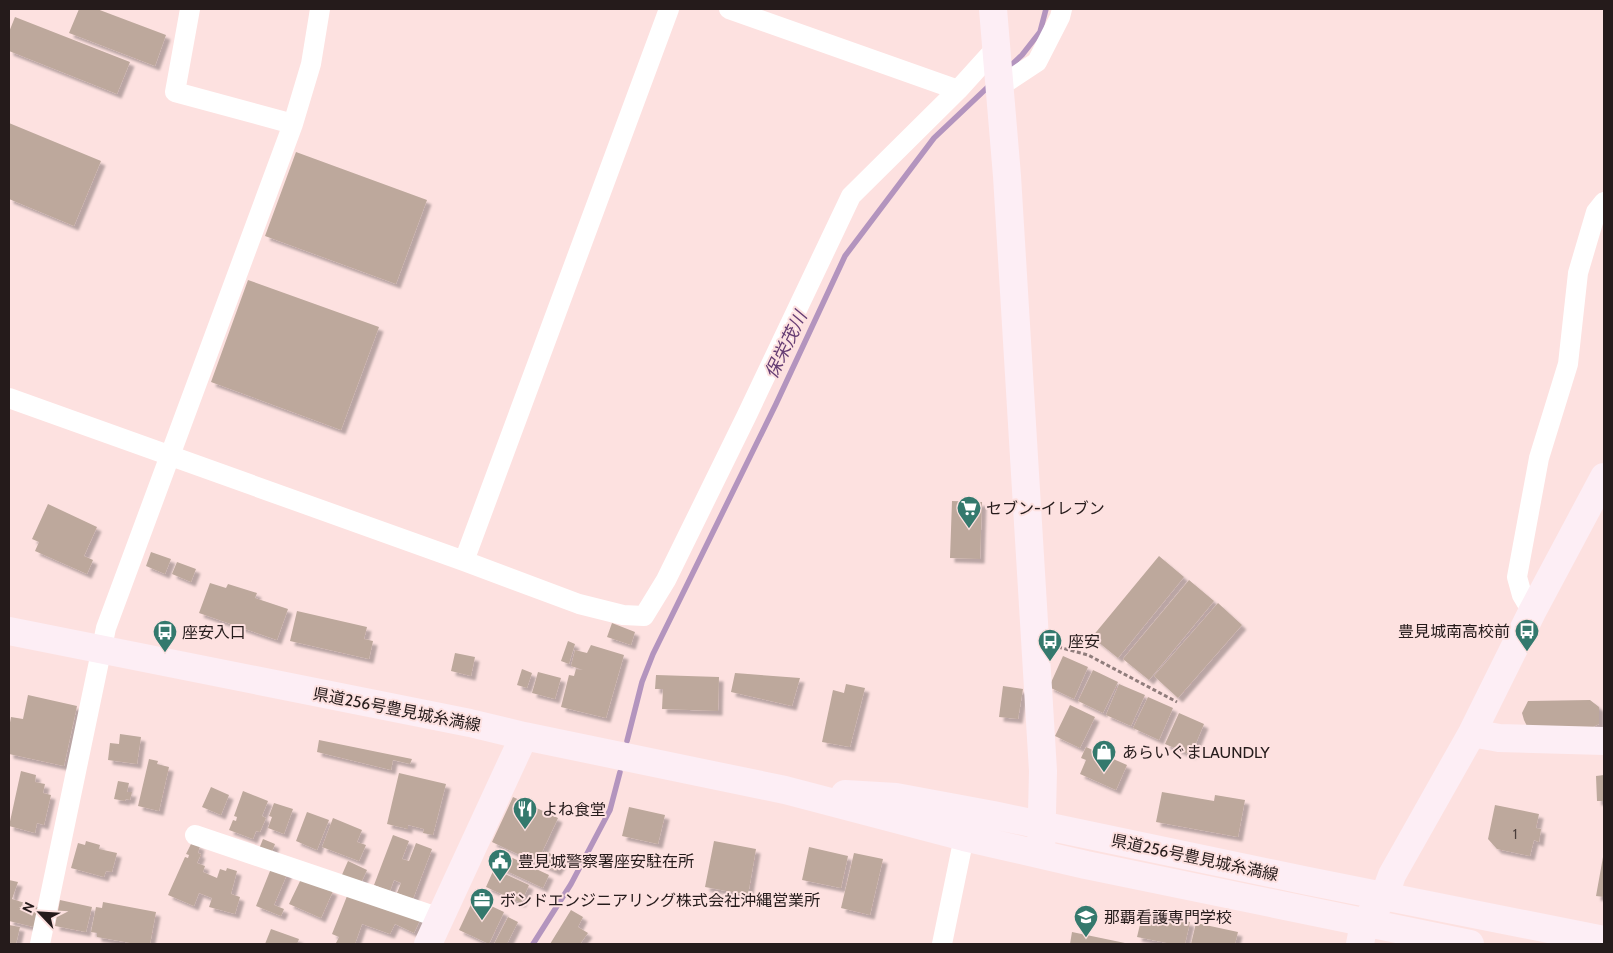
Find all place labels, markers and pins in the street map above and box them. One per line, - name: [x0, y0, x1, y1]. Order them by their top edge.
- supermarket icon: セブン-イレブン: [956, 495, 982, 529]
- place label: セブン-イレブン: [986, 499, 1105, 518]
- bus stop icon: 豊見城南高校前: [1514, 618, 1540, 652]
- bus stop icon: 座安入口: [152, 619, 178, 653]
- place label: 豊見城南高校前: [1398, 622, 1510, 641]
- place label: 座安入口: [182, 623, 246, 642]
- bus stop icon: 座安: [1037, 628, 1063, 662]
- place label: 座安: [1068, 632, 1100, 651]
- shop icon: あらいぐまLAUNDLY: [1091, 739, 1117, 773]
- place label: あらいぐまLAUNDLY: [1122, 743, 1271, 762]
- restaurant icon: よね食堂: [512, 796, 538, 830]
- place label: よね食堂: [542, 800, 606, 819]
- public building icon: 豊見城警察署座安駐在所: [487, 848, 513, 882]
- place label: 豊見城警察署座安駐在所: [518, 852, 694, 871]
- office icon: ボンドエンジニアリング株式会社沖縄営業所: [469, 887, 495, 921]
- place label: ボンドエンジニアリング株式会社沖縄営業所: [500, 891, 820, 910]
- school or university icon: 那覇看護専門学校: [1073, 904, 1099, 938]
- place label: 那覇看護専門学校: [1104, 908, 1232, 927]

